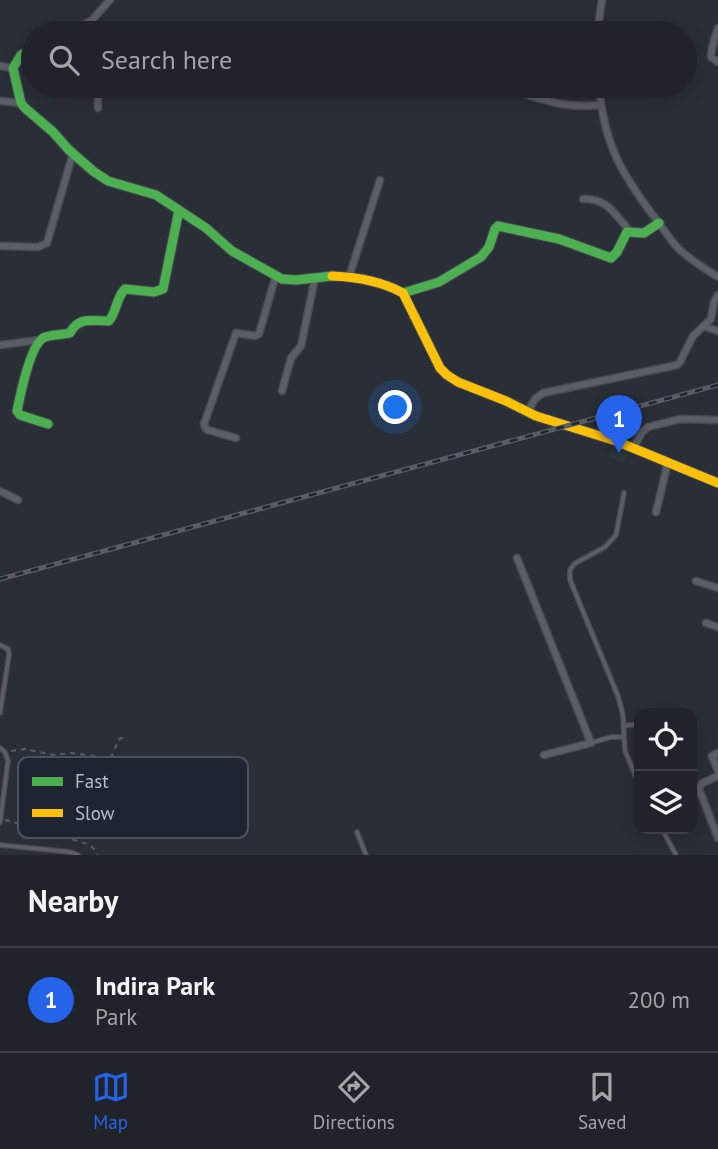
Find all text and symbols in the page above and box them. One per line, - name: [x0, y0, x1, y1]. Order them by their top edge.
- search box: [21, 21, 697, 98]
- icon: search: [45, 41, 83, 79]
- text: Search here: [101, 43, 232, 76]
- your location: [378, 390, 412, 424]
- pin: 1: [596, 395, 642, 453]
- map controls: [634, 708, 697, 834]
- button: locate: [634, 708, 697, 771]
- legend: [18, 757, 248, 838]
- text: Fast: [75, 769, 109, 793]
- button: layers: [634, 771, 697, 834]
- text: Slow: [75, 801, 115, 825]
- text: Nearby: [28, 881, 118, 920]
- text: Indira Park: [95, 969, 215, 1002]
- text: 1: [44, 985, 58, 1014]
- text: 200 m: [628, 985, 690, 1014]
- text: Park: [95, 1002, 137, 1031]
- tab: Map: [92, 1068, 130, 1134]
- tab: Directions: [313, 1068, 395, 1134]
- tab: Saved: [578, 1068, 626, 1134]

